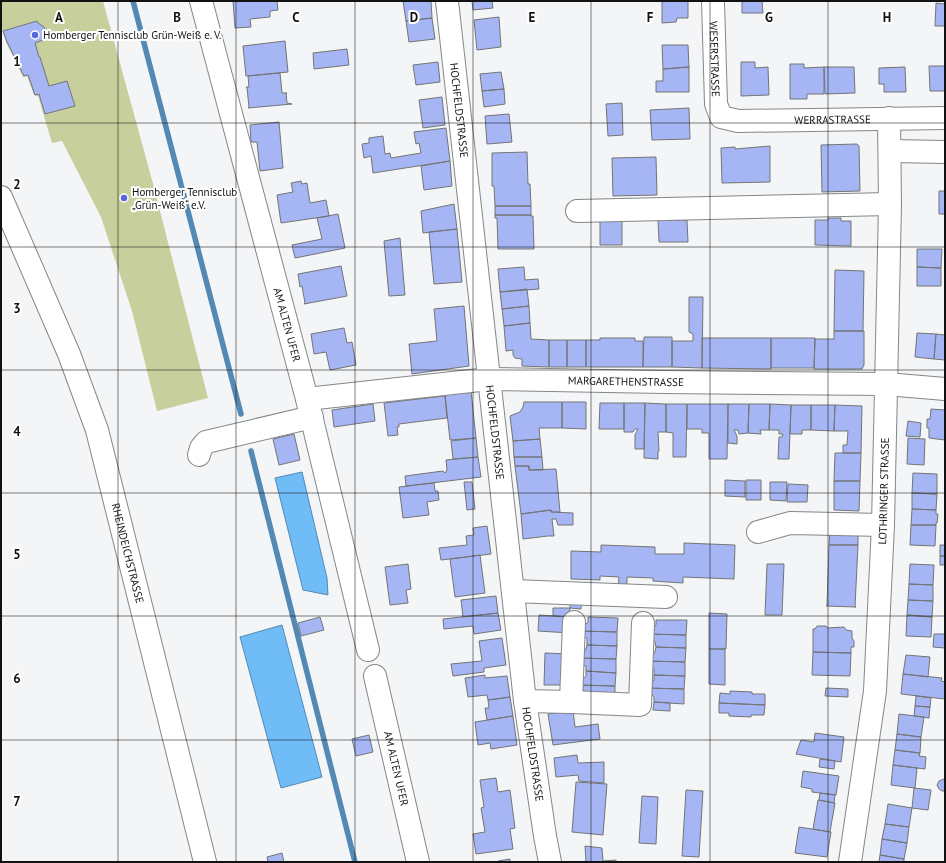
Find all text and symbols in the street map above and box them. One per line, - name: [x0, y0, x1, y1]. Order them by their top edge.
- text: A: [55, 9, 63, 26]
- text: B: [173, 9, 181, 26]
- text: C: [292, 9, 300, 26]
- text: D: [410, 9, 418, 26]
- text: E: [529, 9, 536, 26]
- text: F: [647, 9, 654, 26]
- text: G: [765, 9, 773, 26]
- text: H: [883, 9, 891, 26]
- street label: WESERSTRASSE: [707, 21, 723, 97]
- place label: Homberger Tennisclub Grün-Weiß e. V.: [43, 28, 221, 42]
- marker: Homberger Tennisclub Grün-Weiß e. V.: [30, 30, 40, 40]
- text: 1: [13, 53, 21, 70]
- street label: HOCHFELDSTRASSE: [447, 62, 471, 159]
- street label: WERRASTRASSE: [794, 112, 871, 127]
- text: 2: [13, 176, 21, 193]
- place label: Homberger Tennisclub „Grün-Weiß“ e.V.: [132, 185, 237, 212]
- marker: Homberger Tennisclub „Grün-Weiß“ e.V.: [119, 193, 129, 203]
- street label: AM ALTEN UFER: [271, 286, 304, 364]
- text: 3: [13, 300, 21, 317]
- street label: MARGARETHENSTRASSE: [568, 373, 684, 389]
- street label: HOCHFELDSTRASSE: [483, 384, 507, 481]
- text: 4: [13, 423, 21, 440]
- street label: LOTHRINGER STRASSE: [875, 437, 892, 545]
- street label: RHEINDEICHSTRASSE: [109, 502, 147, 605]
- text: 5: [13, 546, 21, 563]
- text: 6: [13, 670, 21, 687]
- street label: HOCHFELDSTRASSE: [519, 706, 547, 802]
- street label: AM ALTEN UFER: [381, 730, 412, 808]
- text: 7: [13, 793, 21, 810]

